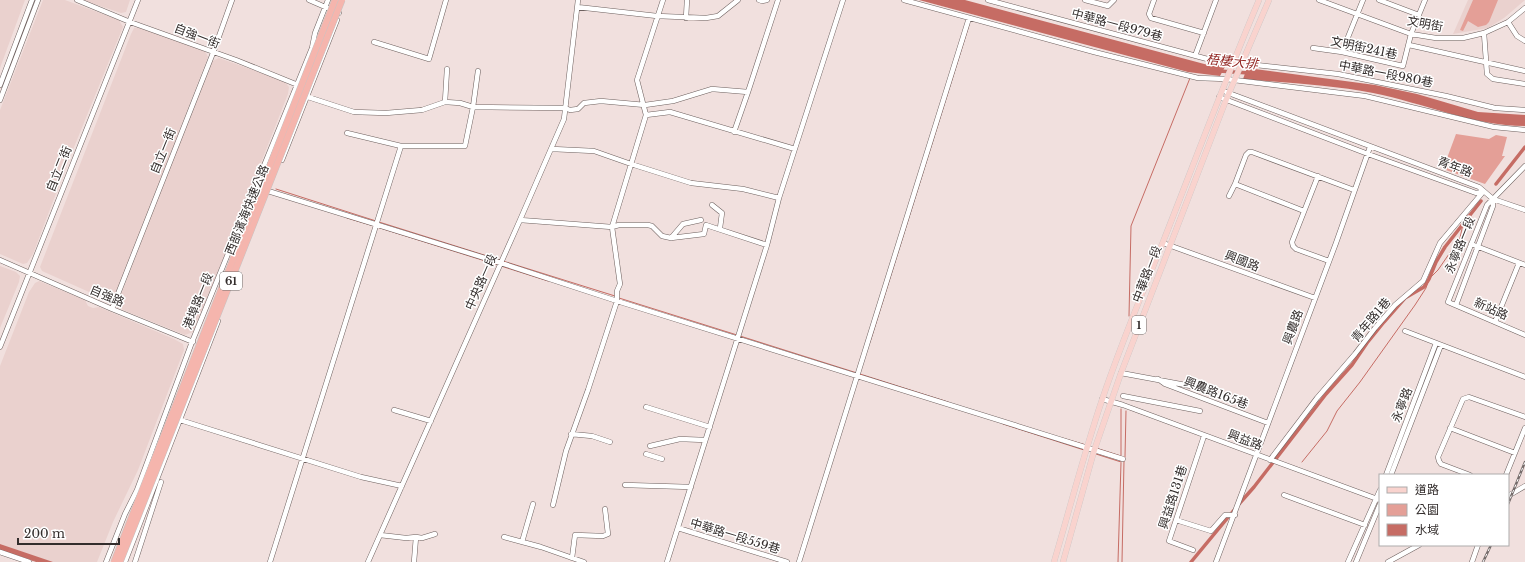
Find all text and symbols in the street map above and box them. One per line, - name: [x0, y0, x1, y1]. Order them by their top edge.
- street label: 中華路一段979巷: [1070, 5, 1164, 44]
- street label: 文明街: [1406, 13, 1444, 34]
- street label: 自強一街: [172, 20, 222, 51]
- street label: 文明街241巷: [1329, 33, 1399, 62]
- water label: 梧棲大排: [1205, 50, 1261, 73]
- street label: 中華路一段980巷: [1338, 57, 1434, 90]
- street label: 自立一街: [147, 126, 178, 176]
- street label: 自立二街: [43, 144, 74, 194]
- street label: 青年路: [1436, 153, 1475, 180]
- street label: 西部濱海快速公路: [222, 162, 271, 257]
- street label: 永寧路一段: [1441, 214, 1478, 275]
- street label: 中華路一段: [1129, 243, 1164, 305]
- street label: 興國路: [1223, 247, 1262, 274]
- street label: 中央路一段: [461, 251, 500, 312]
- street label: 港埠路一段: [179, 270, 216, 331]
- road number: 61: [220, 272, 242, 290]
- street label: 自強路: [88, 282, 127, 309]
- street label: 青年路1巷: [1348, 294, 1394, 345]
- street label: 新站路: [1472, 294, 1511, 323]
- street label: 興農路: [1279, 307, 1306, 346]
- road number: 1: [1132, 316, 1146, 334]
- street label: 興農路165巷: [1182, 373, 1251, 412]
- street label: 永寧路: [1388, 385, 1415, 424]
- street label: 興益路: [1226, 426, 1265, 453]
- street label: 興益路131巷: [1155, 463, 1190, 531]
- legend: [1379, 474, 1509, 546]
- text: 道路: [1415, 482, 1439, 497]
- text: 公園: [1415, 502, 1439, 517]
- street label: 中華路一段559巷: [688, 515, 782, 556]
- scale bar: [18, 520, 119, 546]
- text: 水域: [1415, 522, 1439, 537]
- text: 200 m: [24, 526, 65, 541]

